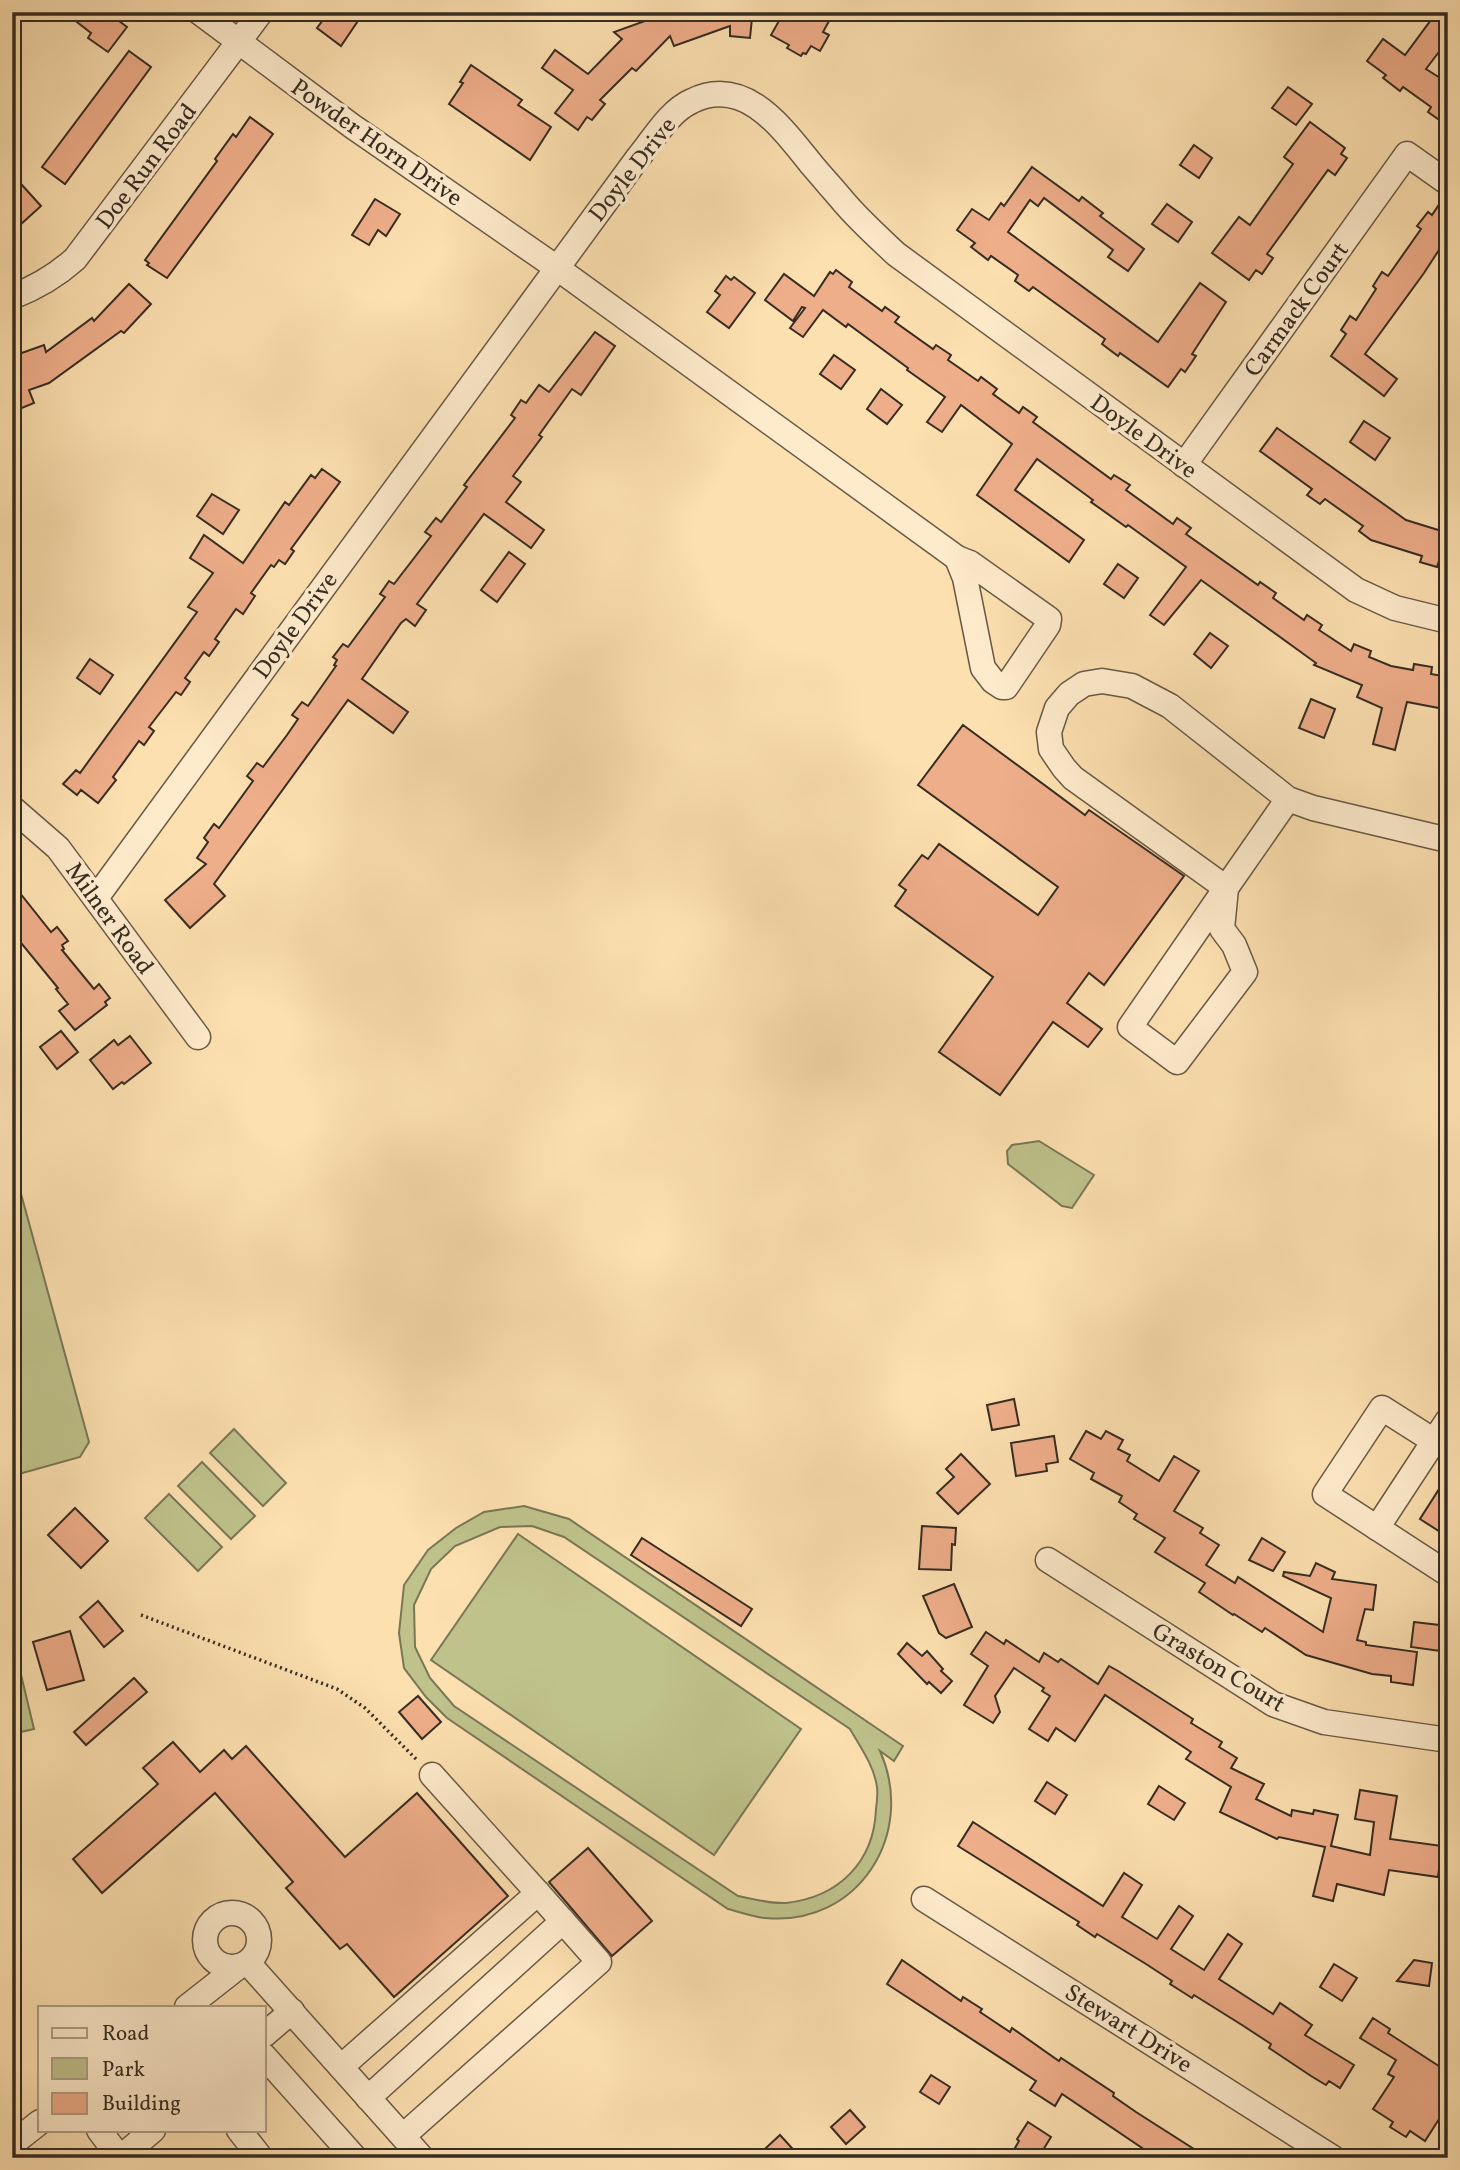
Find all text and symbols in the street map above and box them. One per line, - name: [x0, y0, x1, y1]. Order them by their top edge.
- street label: Powder Horn Drive: [283, 72, 469, 216]
- street label: Doe Run Road: [89, 97, 206, 237]
- street label: Doyle Drive: [582, 111, 685, 230]
- street label: Carmack Court: [1237, 236, 1358, 385]
- street label: Doyle Drive: [1082, 387, 1203, 488]
- street label: Doyle Drive: [246, 566, 347, 687]
- street label: Milner Road: [56, 856, 161, 982]
- street label: Graston Court: [1145, 1615, 1291, 1722]
- street label: Stewart Drive: [1057, 1977, 1198, 2083]
- legend: [38, 2006, 266, 2132]
- text: Road: [102, 2020, 149, 2049]
- text: Park: [102, 2056, 145, 2085]
- text: Building: [102, 2090, 181, 2119]

